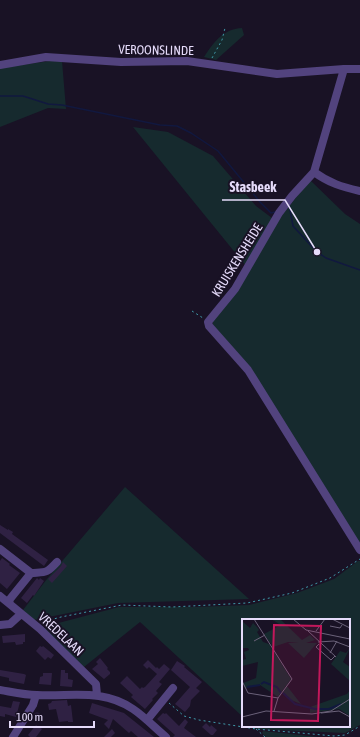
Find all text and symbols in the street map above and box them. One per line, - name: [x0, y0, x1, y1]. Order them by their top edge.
- street label: VEROONSLINDE: [118, 42, 194, 58]
- callout: Stasbeek: [222, 174, 285, 200]
- text: Stasbeek: [230, 179, 277, 195]
- street label: KRUISKENSHEIDE: [208, 220, 266, 299]
- street label: VREDELAAN: [35, 609, 87, 659]
- inset map: [242, 619, 350, 727]
- scale bar: [10, 703, 94, 729]
- text: 100 m: [16, 710, 43, 724]

